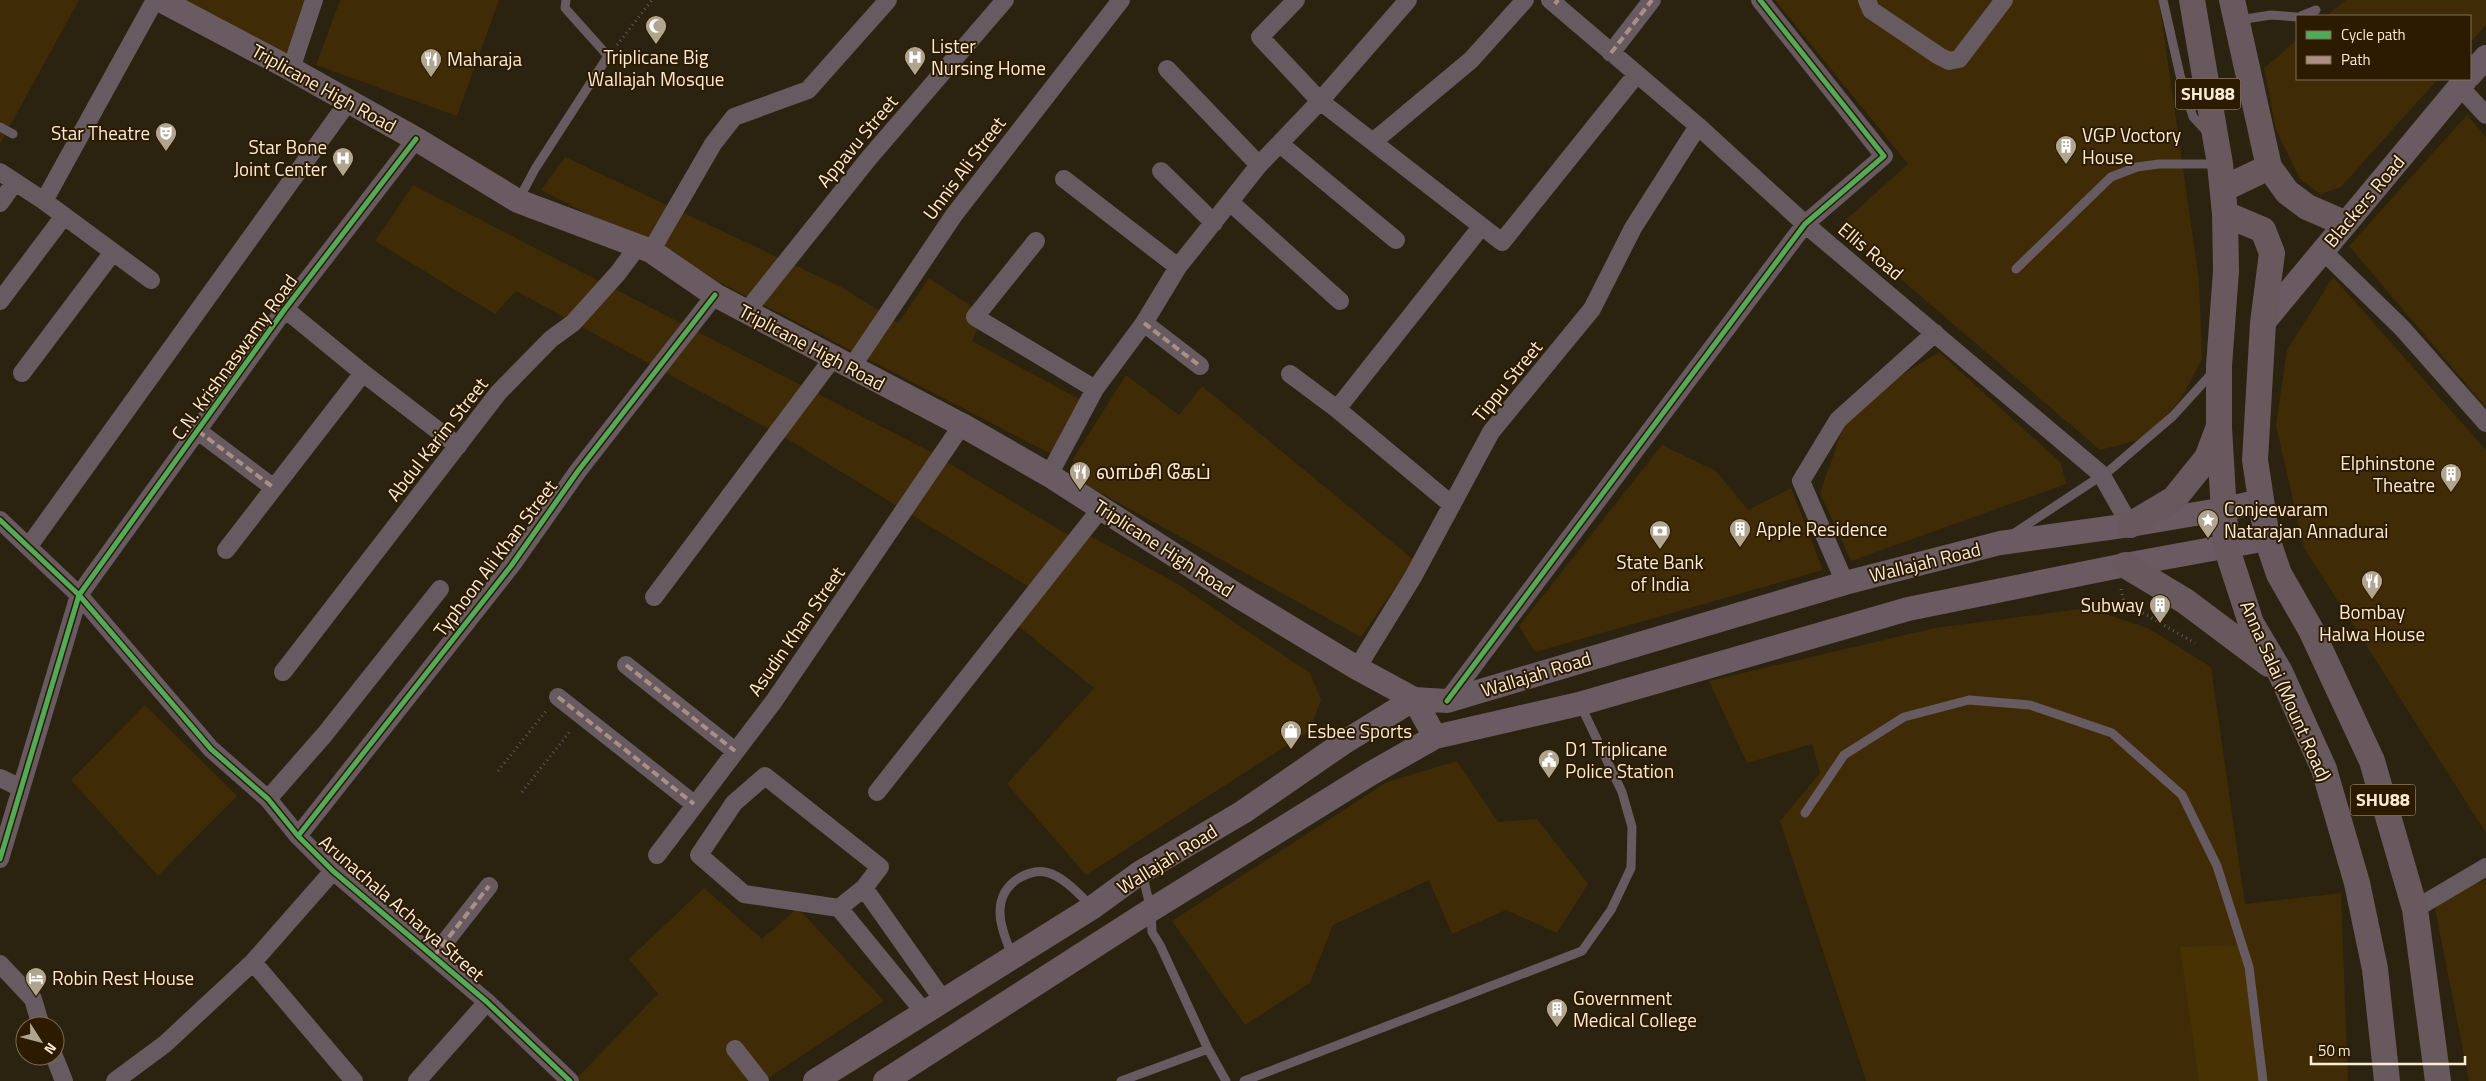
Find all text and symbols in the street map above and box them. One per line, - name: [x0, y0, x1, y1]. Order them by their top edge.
- mosque icon: Triplicane Big Wallajah Mosque: [644, 14, 668, 45]
- legend: [2296, 15, 2471, 80]
- text: Cycle path: [2341, 23, 2406, 46]
- place label: Lister Nursing Home: [931, 31, 1046, 82]
- street label: Triplicane High Road: [246, 36, 402, 139]
- place label: Triplicane Big Wallajah Mosque: [588, 42, 724, 93]
- place label: Maharaja: [447, 44, 522, 73]
- hospital icon: Lister Nursing Home: [903, 45, 927, 76]
- restaurant icon: Maharaja: [419, 47, 443, 78]
- text: Path: [2341, 48, 2371, 71]
- road number: SHU88: [2176, 78, 2240, 110]
- street label: Appavu Street: [809, 88, 904, 193]
- street label: Unnis Ali Street: [915, 110, 1012, 225]
- place label: Star Theatre: [51, 118, 150, 147]
- place label: VGP Voctory House: [2082, 120, 2181, 171]
- theatre icon: Star Theatre: [154, 121, 178, 152]
- place label: Star Bone Joint Center: [234, 132, 327, 183]
- building icon: VGP Voctory House: [2054, 134, 2078, 165]
- hospital icon: Star Bone Joint Center: [331, 146, 355, 177]
- street label: Blackers Road: [2316, 148, 2411, 253]
- street label: Ellis Road: [1832, 215, 1910, 287]
- street label: C.N. Krishnaswamy Road: [163, 268, 304, 446]
- street label: Triplicane High Road: [734, 296, 890, 397]
- street label: Tippu Street: [1465, 333, 1549, 428]
- street label: Abdul Karim Street: [379, 370, 494, 507]
- place label: Elphinstone Theatre: [2340, 448, 2435, 499]
- place label: லாம்சி கேப்: [1096, 457, 1211, 486]
- restaurant icon: லாம்சி கேப்: [1068, 460, 1092, 491]
- building icon: Elphinstone Theatre: [2439, 462, 2463, 493]
- street label: Typhoon Ali Khan Street: [426, 473, 564, 642]
- street label: Triplicane High Road: [1089, 491, 1240, 604]
- place label: Conjeevaram Natarajan Annadurai: [2224, 494, 2388, 545]
- place icon: Conjeevaram Natarajan Annadurai: [2196, 508, 2220, 539]
- place label: Apple Residence: [1756, 514, 1887, 543]
- building icon: Apple Residence: [1728, 517, 1752, 548]
- bank icon: State Bank of India: [1648, 519, 1672, 550]
- street label: Wallajah Road: [1866, 534, 1983, 589]
- place label: State Bank of India: [1616, 547, 1704, 598]
- street label: Asudin Khan Street: [740, 560, 851, 702]
- restaurant icon: Bombay Halwa House: [2360, 569, 2384, 600]
- place label: Subway: [2081, 590, 2144, 619]
- building icon: Subway: [2148, 593, 2172, 624]
- street label: Anna Salai (Mount Road): [2233, 596, 2339, 786]
- place label: Bombay Halwa House: [2319, 597, 2425, 648]
- street label: Wallajah Road: [1477, 643, 1594, 704]
- place label: Esbee Sports: [1307, 716, 1412, 745]
- shop icon: Esbee Sports: [1279, 719, 1303, 750]
- place label: D1 Triplicane Police Station: [1565, 734, 1674, 785]
- public building icon: D1 Triplicane Police Station: [1537, 748, 1561, 779]
- road number: SHU88: [2350, 784, 2416, 816]
- street label: Wallajah Road: [1111, 816, 1223, 901]
- street label: Arunachala Acharya Street: [313, 827, 492, 988]
- place label: Robin Rest House: [52, 963, 194, 992]
- hotel icon: Robin Rest House: [24, 966, 48, 997]
- place label: Government Medical College: [1573, 983, 1697, 1034]
- building icon: Government Medical College: [1545, 997, 1569, 1028]
- north arrow: [15, 1016, 65, 1066]
- scale bar: [2311, 1034, 2465, 1066]
- text: N: [40, 1039, 62, 1059]
- text: 50 m: [2318, 1039, 2351, 1062]

